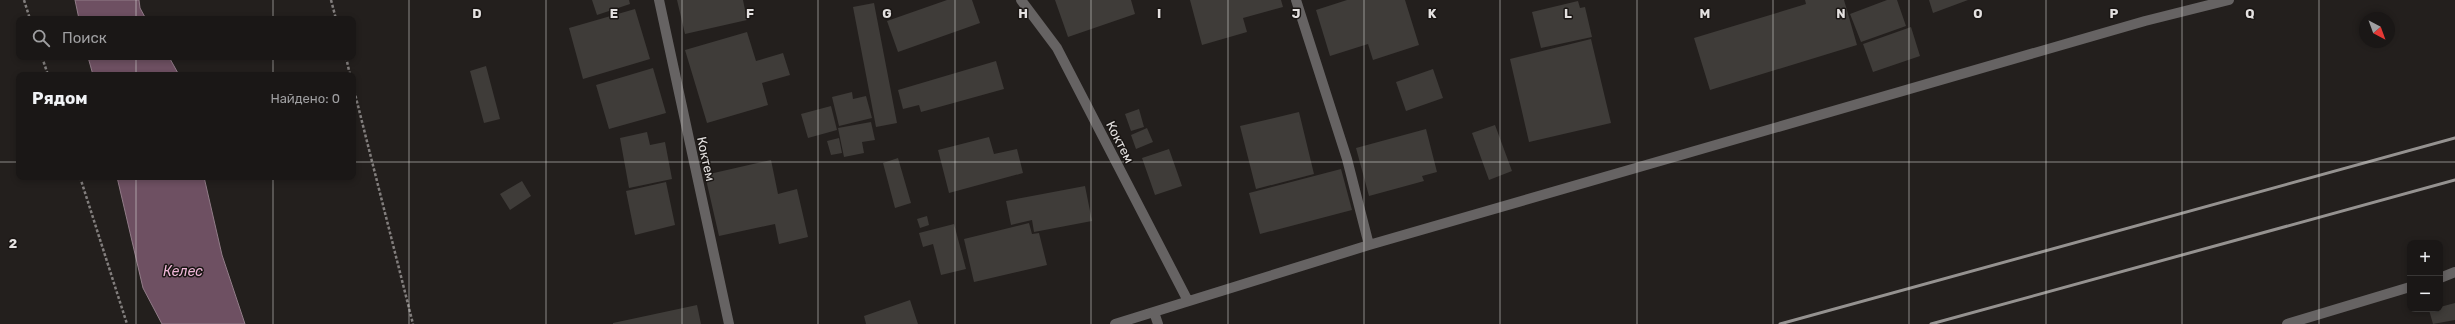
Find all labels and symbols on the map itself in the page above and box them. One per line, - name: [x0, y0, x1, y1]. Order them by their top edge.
- text: D: [472, 6, 482, 21]
- text: E: [610, 6, 618, 21]
- text: F: [746, 6, 754, 21]
- text: G: [882, 6, 892, 21]
- text: H: [1018, 6, 1028, 21]
- text: I: [1157, 6, 1161, 21]
- text: J: [1292, 6, 1300, 21]
- text: K: [1428, 6, 1437, 21]
- text: L: [1564, 6, 1572, 21]
- text: M: [1700, 6, 1710, 21]
- text: N: [1836, 6, 1846, 21]
- text: O: [1973, 6, 1983, 21]
- text: P: [2110, 6, 2119, 21]
- text: Q: [2245, 6, 2255, 21]
- north arrow: [2359, 12, 2395, 48]
- street label: Коктем: [1103, 118, 1137, 166]
- street label: Коктем: [694, 135, 718, 183]
- text: 2: [9, 236, 17, 251]
- water label: Келес: [163, 263, 203, 280]

